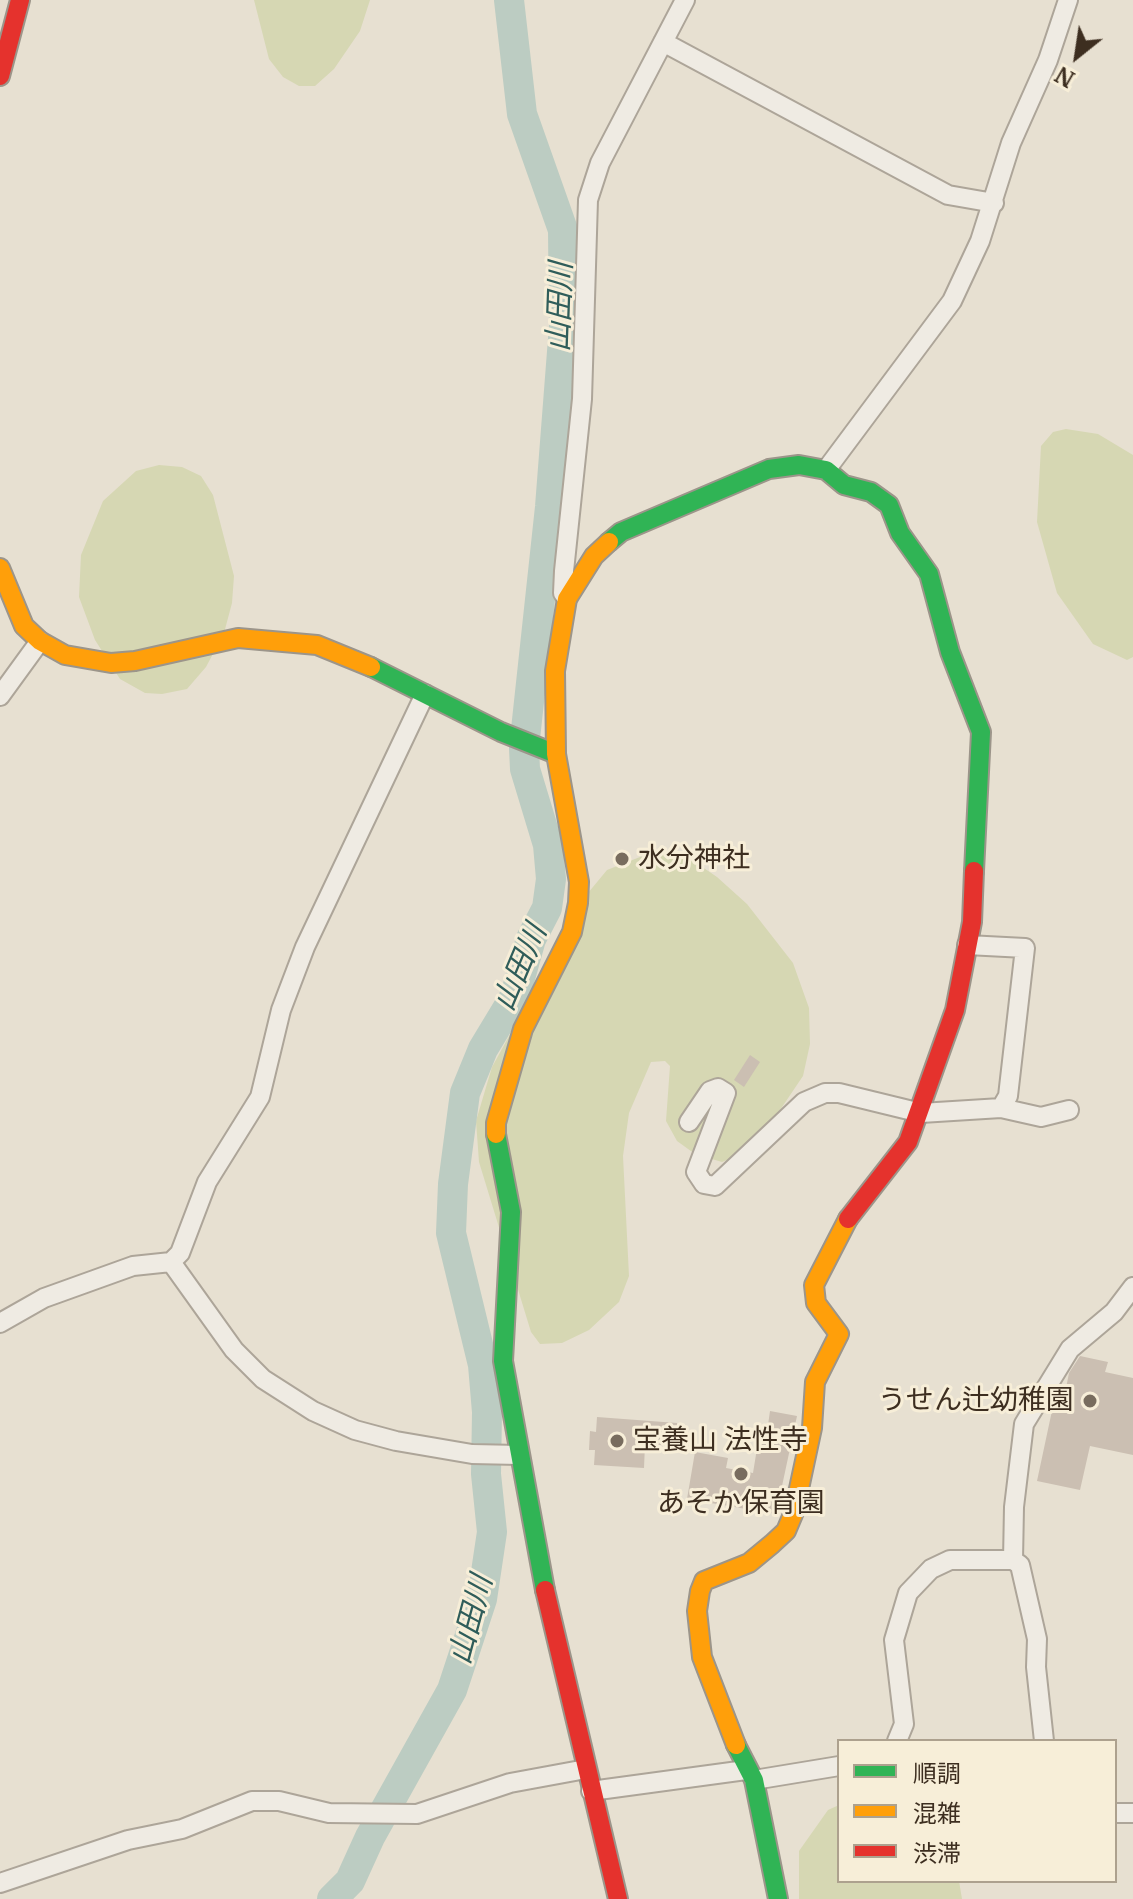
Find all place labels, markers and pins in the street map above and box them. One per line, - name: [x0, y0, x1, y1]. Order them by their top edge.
- place label: 水分神社: [638, 842, 750, 876]
- marker: 水分神社: [613, 850, 631, 868]
- place label: うせん辻幼稚園: [878, 1384, 1074, 1418]
- marker: うせん辻幼稚園: [1081, 1392, 1099, 1410]
- place label: 宝養山 法性寺: [633, 1424, 808, 1458]
- marker: 宝養山 法性寺: [608, 1432, 626, 1450]
- marker: あそか保育園: [732, 1465, 750, 1483]
- place label: あそか保育園: [657, 1487, 825, 1521]

